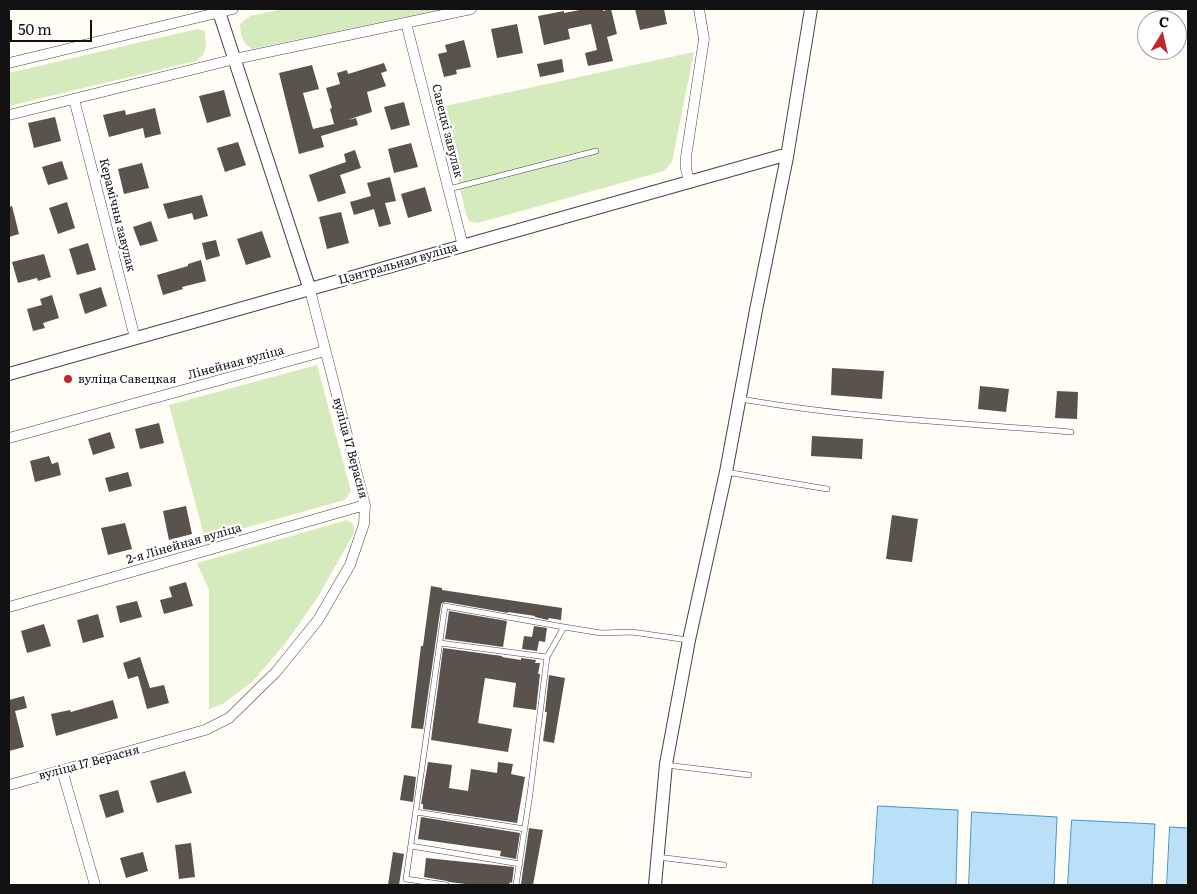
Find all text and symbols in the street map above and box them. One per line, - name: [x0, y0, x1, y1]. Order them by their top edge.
- scale bar: [12, 10, 95, 42]
- north arrow: [1137, 10, 1187, 60]
- text: С: [1158, 11, 1171, 32]
- text: 50 m: [18, 17, 52, 40]
- street label: Савецкі завулак: [428, 83, 466, 179]
- street label: Керамічны завулак: [96, 157, 138, 273]
- street label: Цэнтральная вуліца: [337, 240, 459, 288]
- street label: Лінейная вуліца: [186, 343, 286, 383]
- place label: вуліца Савецкая: [78, 372, 176, 386]
- marker: вуліца Савецкая: [62, 373, 74, 385]
- street label: вуліца 17 Верасня: [330, 396, 370, 500]
- street label: 2-я Лінейная вуліца: [125, 521, 243, 567]
- street label: вуліца 17 Верасня: [37, 743, 141, 783]

